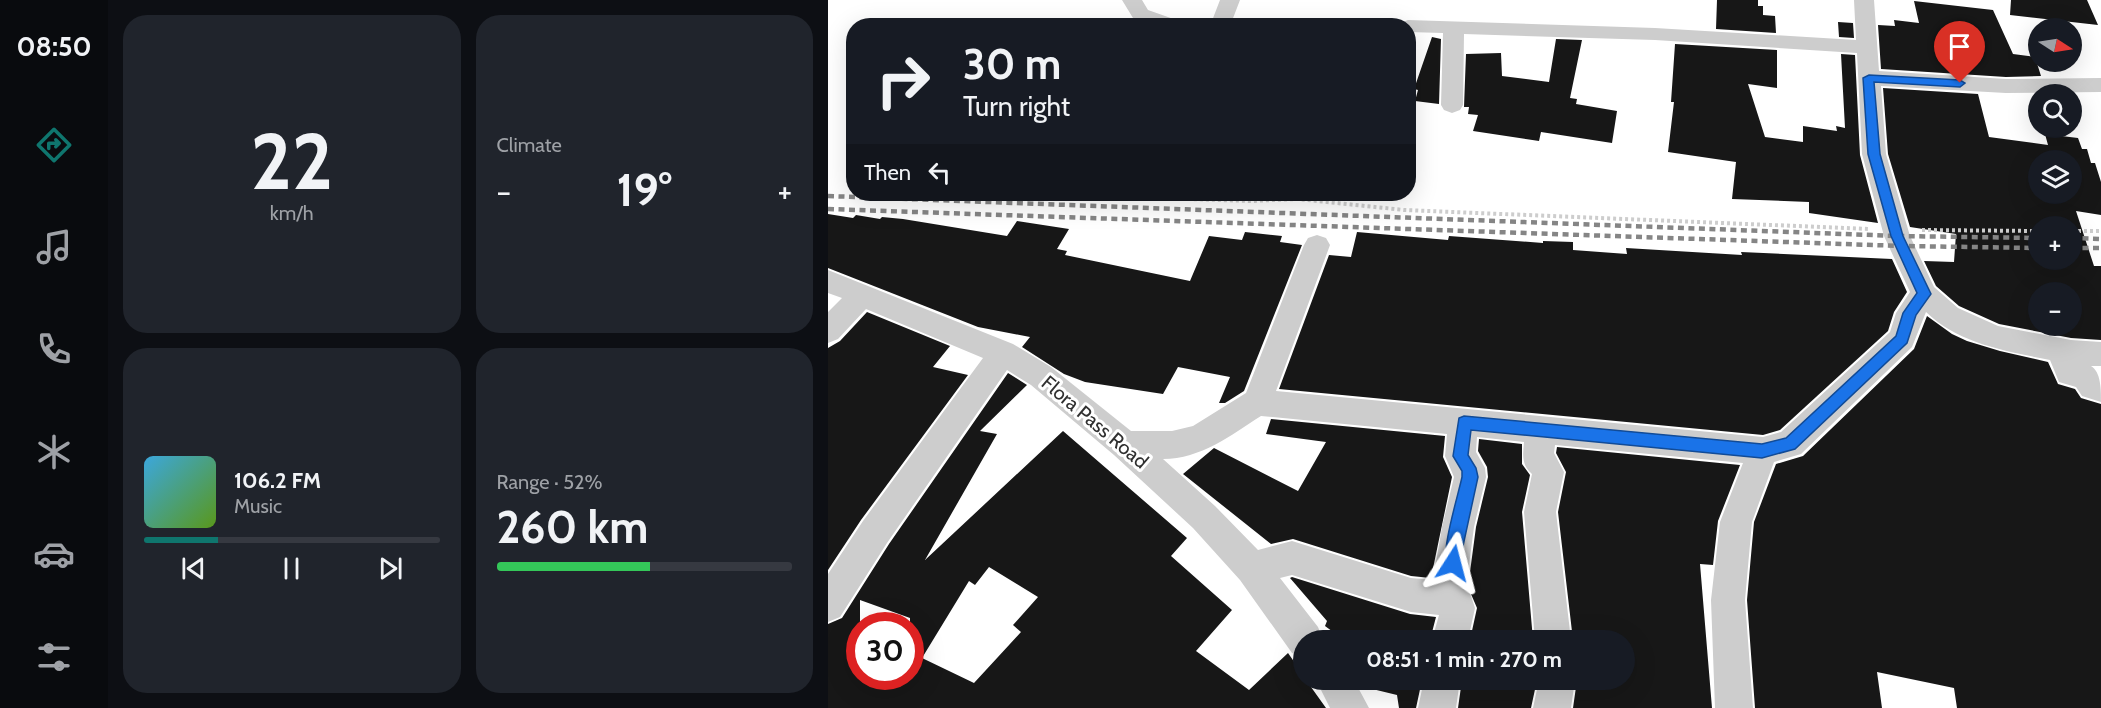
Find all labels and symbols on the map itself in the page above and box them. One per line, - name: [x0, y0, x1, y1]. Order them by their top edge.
- north arrow: [2028, 18, 2082, 72]
- pin: [1934, 21, 1985, 83]
- street label: Flora Pass Road: [1037, 371, 1153, 473]
- position arrow: [1421, 531, 1485, 595]
- speed limit sign: 30: [846, 612, 924, 690]

